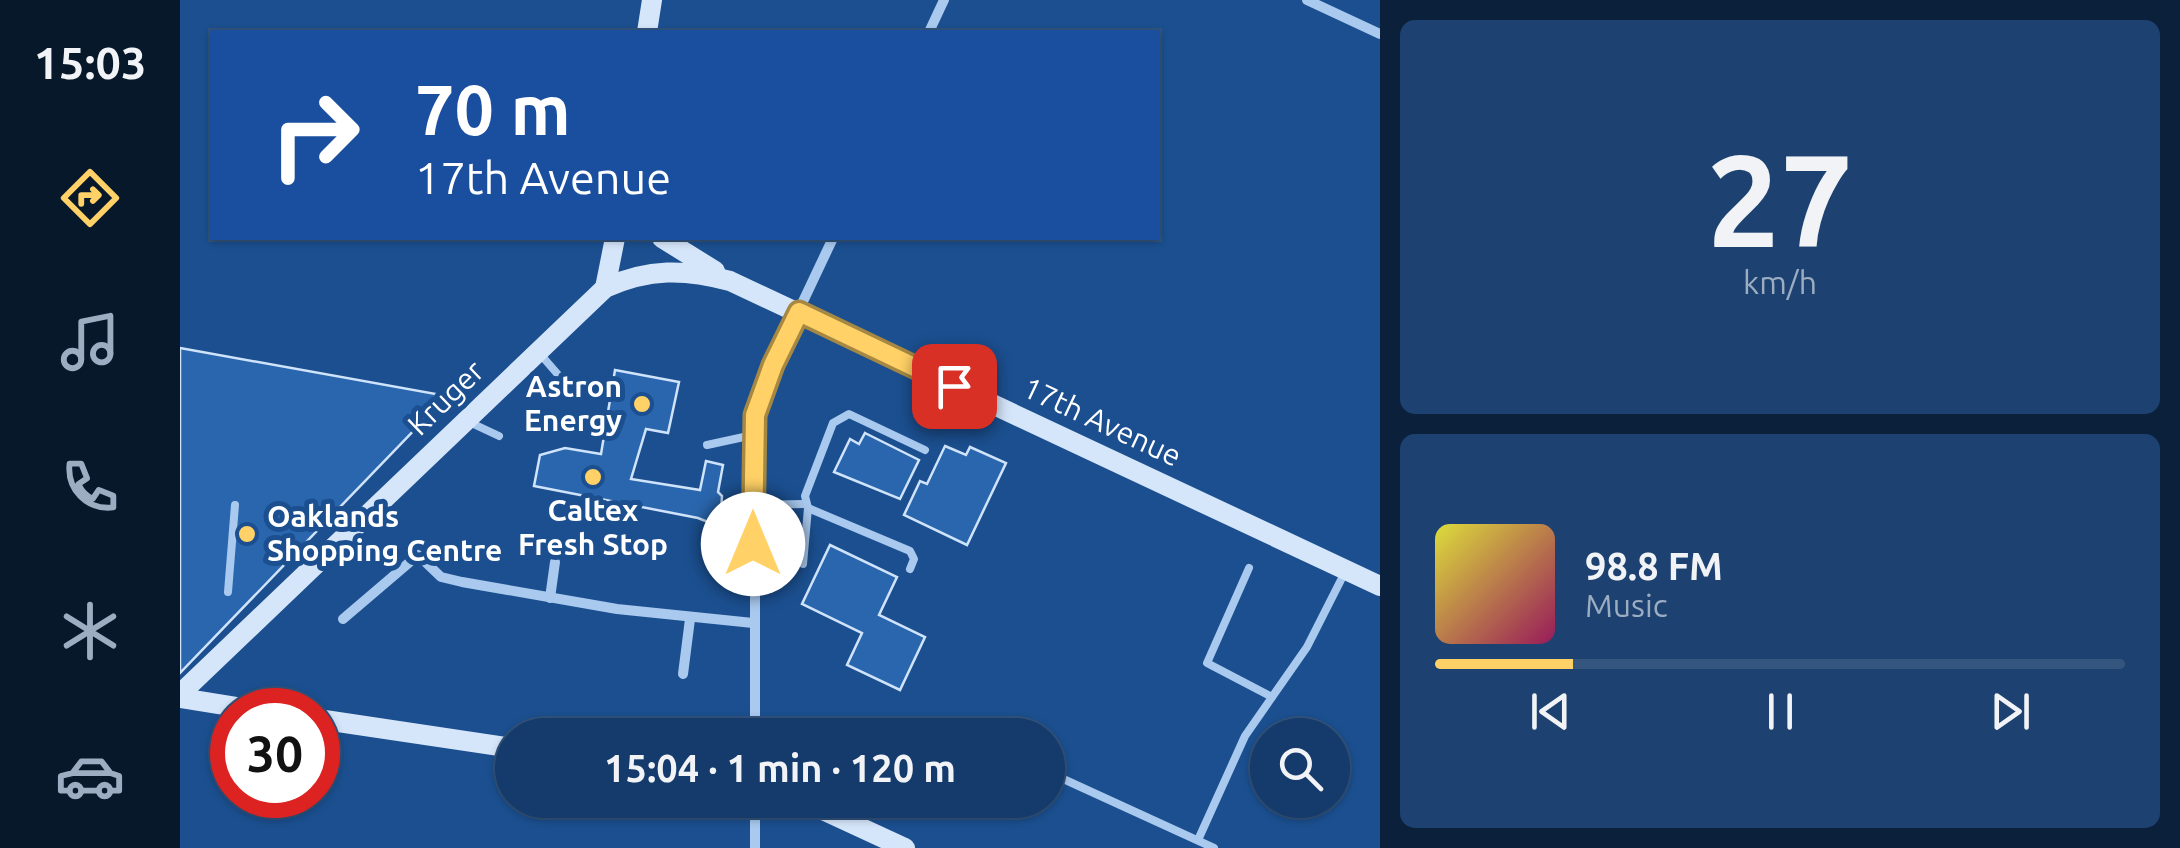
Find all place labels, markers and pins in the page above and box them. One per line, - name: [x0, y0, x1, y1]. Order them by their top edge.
- pin: [912, 344, 997, 429]
- place label: Astron Energy: [524, 369, 622, 437]
- marker: Astron Energy: [631, 393, 653, 415]
- marker: Caltex Fresh Stop: [582, 466, 604, 488]
- place label: Caltex Fresh Stop: [518, 493, 668, 561]
- place label: Oaklands Shopping Centre: [267, 499, 502, 567]
- marker: Oaklands Shopping Centre: [236, 523, 258, 545]

